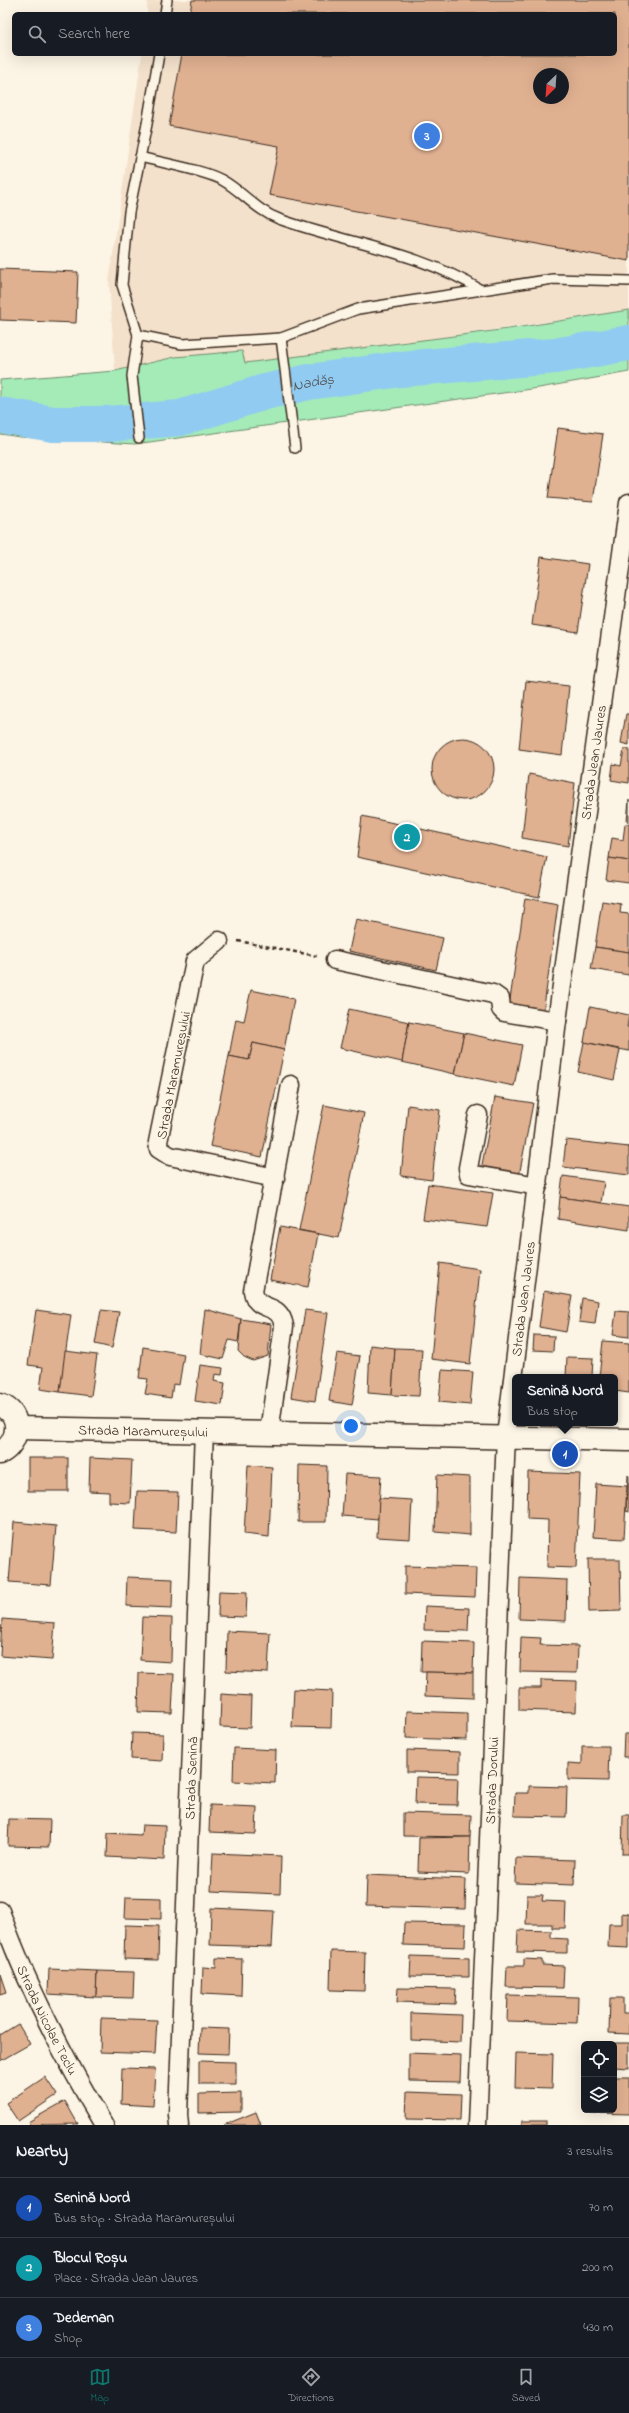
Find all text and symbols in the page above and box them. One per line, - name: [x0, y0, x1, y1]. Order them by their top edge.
- search box: [12, 12, 617, 56]
- icon: search: [26, 23, 48, 45]
- text: Search here: [58, 23, 130, 45]
- north arrow: [533, 68, 569, 104]
- pin: 3: [414, 121, 440, 151]
- water label: Nadăș: [290, 369, 336, 397]
- street label: Strada Jean Jaures: [576, 704, 613, 821]
- pin: 2: [394, 822, 420, 852]
- street label: Strada Maramureșului: [152, 1010, 197, 1141]
- street label: Strada Jean Jaures: [507, 1240, 542, 1358]
- popup: [512, 1374, 618, 1426]
- text: Senină Nord: [527, 1380, 603, 1402]
- text: Bus stop: [527, 1402, 578, 1421]
- your location: [341, 1416, 361, 1436]
- street label: Strada Maramureșului: [78, 1420, 208, 1444]
- pin: 1: [552, 1439, 578, 1469]
- street label: Strada Senină: [180, 1736, 204, 1820]
- street label: Strada Dorului: [481, 1736, 505, 1824]
- street label: Strada Nicolae Teclu: [10, 1962, 82, 2079]
- map controls: [581, 2041, 617, 2113]
- button: locate: [581, 2041, 617, 2077]
- button: layers: [581, 2077, 617, 2113]
- text: Nearby: [16, 2139, 68, 2164]
- text: 3 results: [567, 2142, 613, 2161]
- text: Senină Nord: [54, 2187, 130, 2209]
- text: 1: [27, 2198, 31, 2217]
- text: 70 m: [589, 2198, 613, 2217]
- text: Bus stop · Strada Maramureșului: [54, 2209, 235, 2228]
- text: Blocul Roșu: [54, 2247, 127, 2269]
- text: 2: [26, 2258, 32, 2277]
- text: 200 m: [582, 2258, 613, 2277]
- text: Place · Strada Jean Jaures: [54, 2269, 198, 2288]
- text: Dedeman: [54, 2307, 114, 2329]
- text: 3: [26, 2318, 32, 2337]
- text: 430 m: [583, 2318, 613, 2337]
- text: Shop: [54, 2329, 82, 2348]
- tab: Map: [89, 2366, 111, 2406]
- tab: Directions: [288, 2366, 334, 2406]
- tab: Saved: [512, 2366, 540, 2406]

